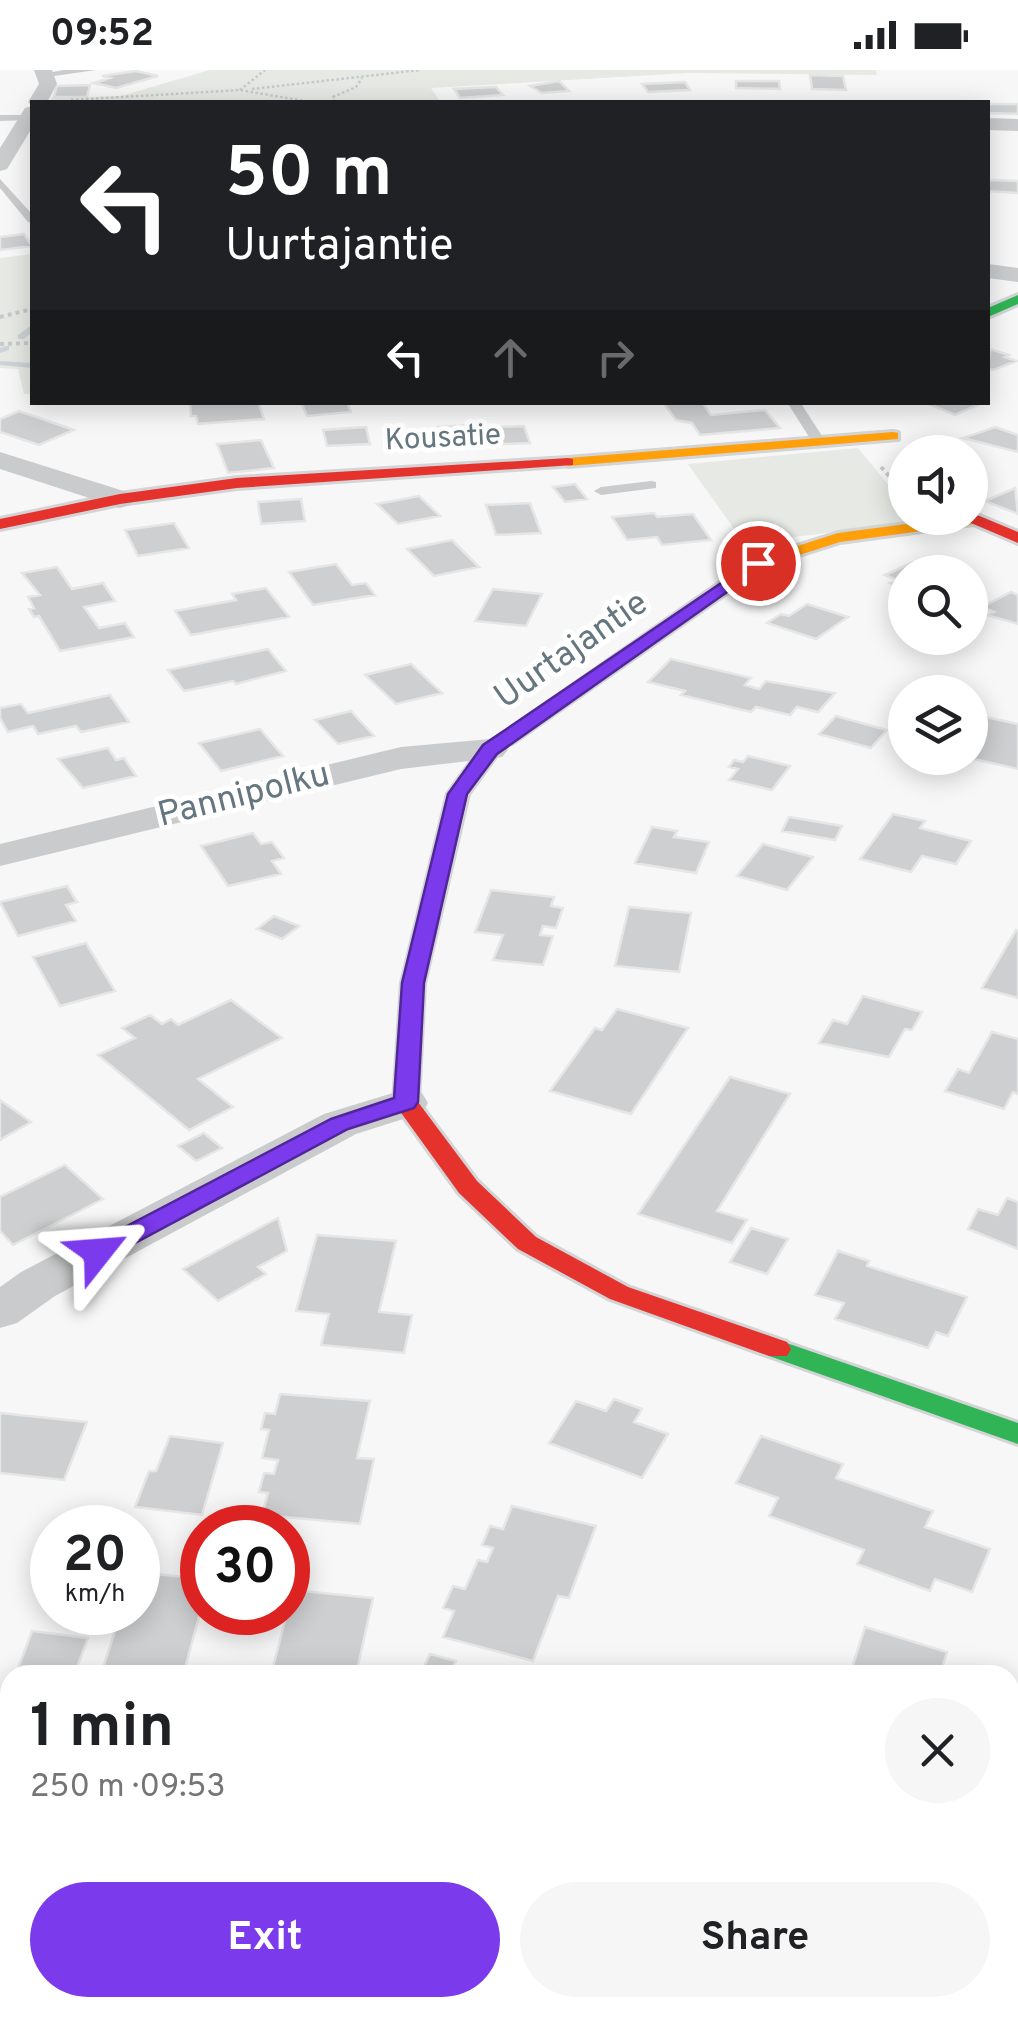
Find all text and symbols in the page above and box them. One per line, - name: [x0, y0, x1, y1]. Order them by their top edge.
- text: 09:52: [50, 11, 154, 60]
- text: 50 m: [225, 132, 392, 221]
- icon: left: [60, 140, 190, 270]
- text: Uurtajantie: [225, 219, 454, 276]
- icon: left: [378, 330, 433, 385]
- icon: ahead: [483, 330, 538, 385]
- icon: right: [588, 330, 643, 385]
- street label: Kousatie: [384, 417, 502, 461]
- map controls: [888, 435, 988, 775]
- button: sound: [888, 435, 988, 535]
- pin: [716, 521, 801, 606]
- icon: arrive: [731, 536, 786, 591]
- button: search: [888, 555, 988, 655]
- street label: Uurtajantie: [487, 582, 657, 720]
- button: layers: [888, 675, 988, 775]
- street label: Pannipolku: [153, 753, 335, 839]
- position arrow: [46, 1200, 150, 1304]
- speed limit sign: 30: [180, 1505, 310, 1635]
- text: 20: [63, 1526, 127, 1589]
- text: km/h: [65, 1579, 125, 1611]
- text: 1 min: [30, 1692, 174, 1768]
- button: close: [885, 1698, 990, 1803]
- text: 250 m · 09:53: [30, 1768, 226, 1808]
- button: Exit: [30, 1882, 500, 1997]
- button: Share: [520, 1882, 990, 1997]

